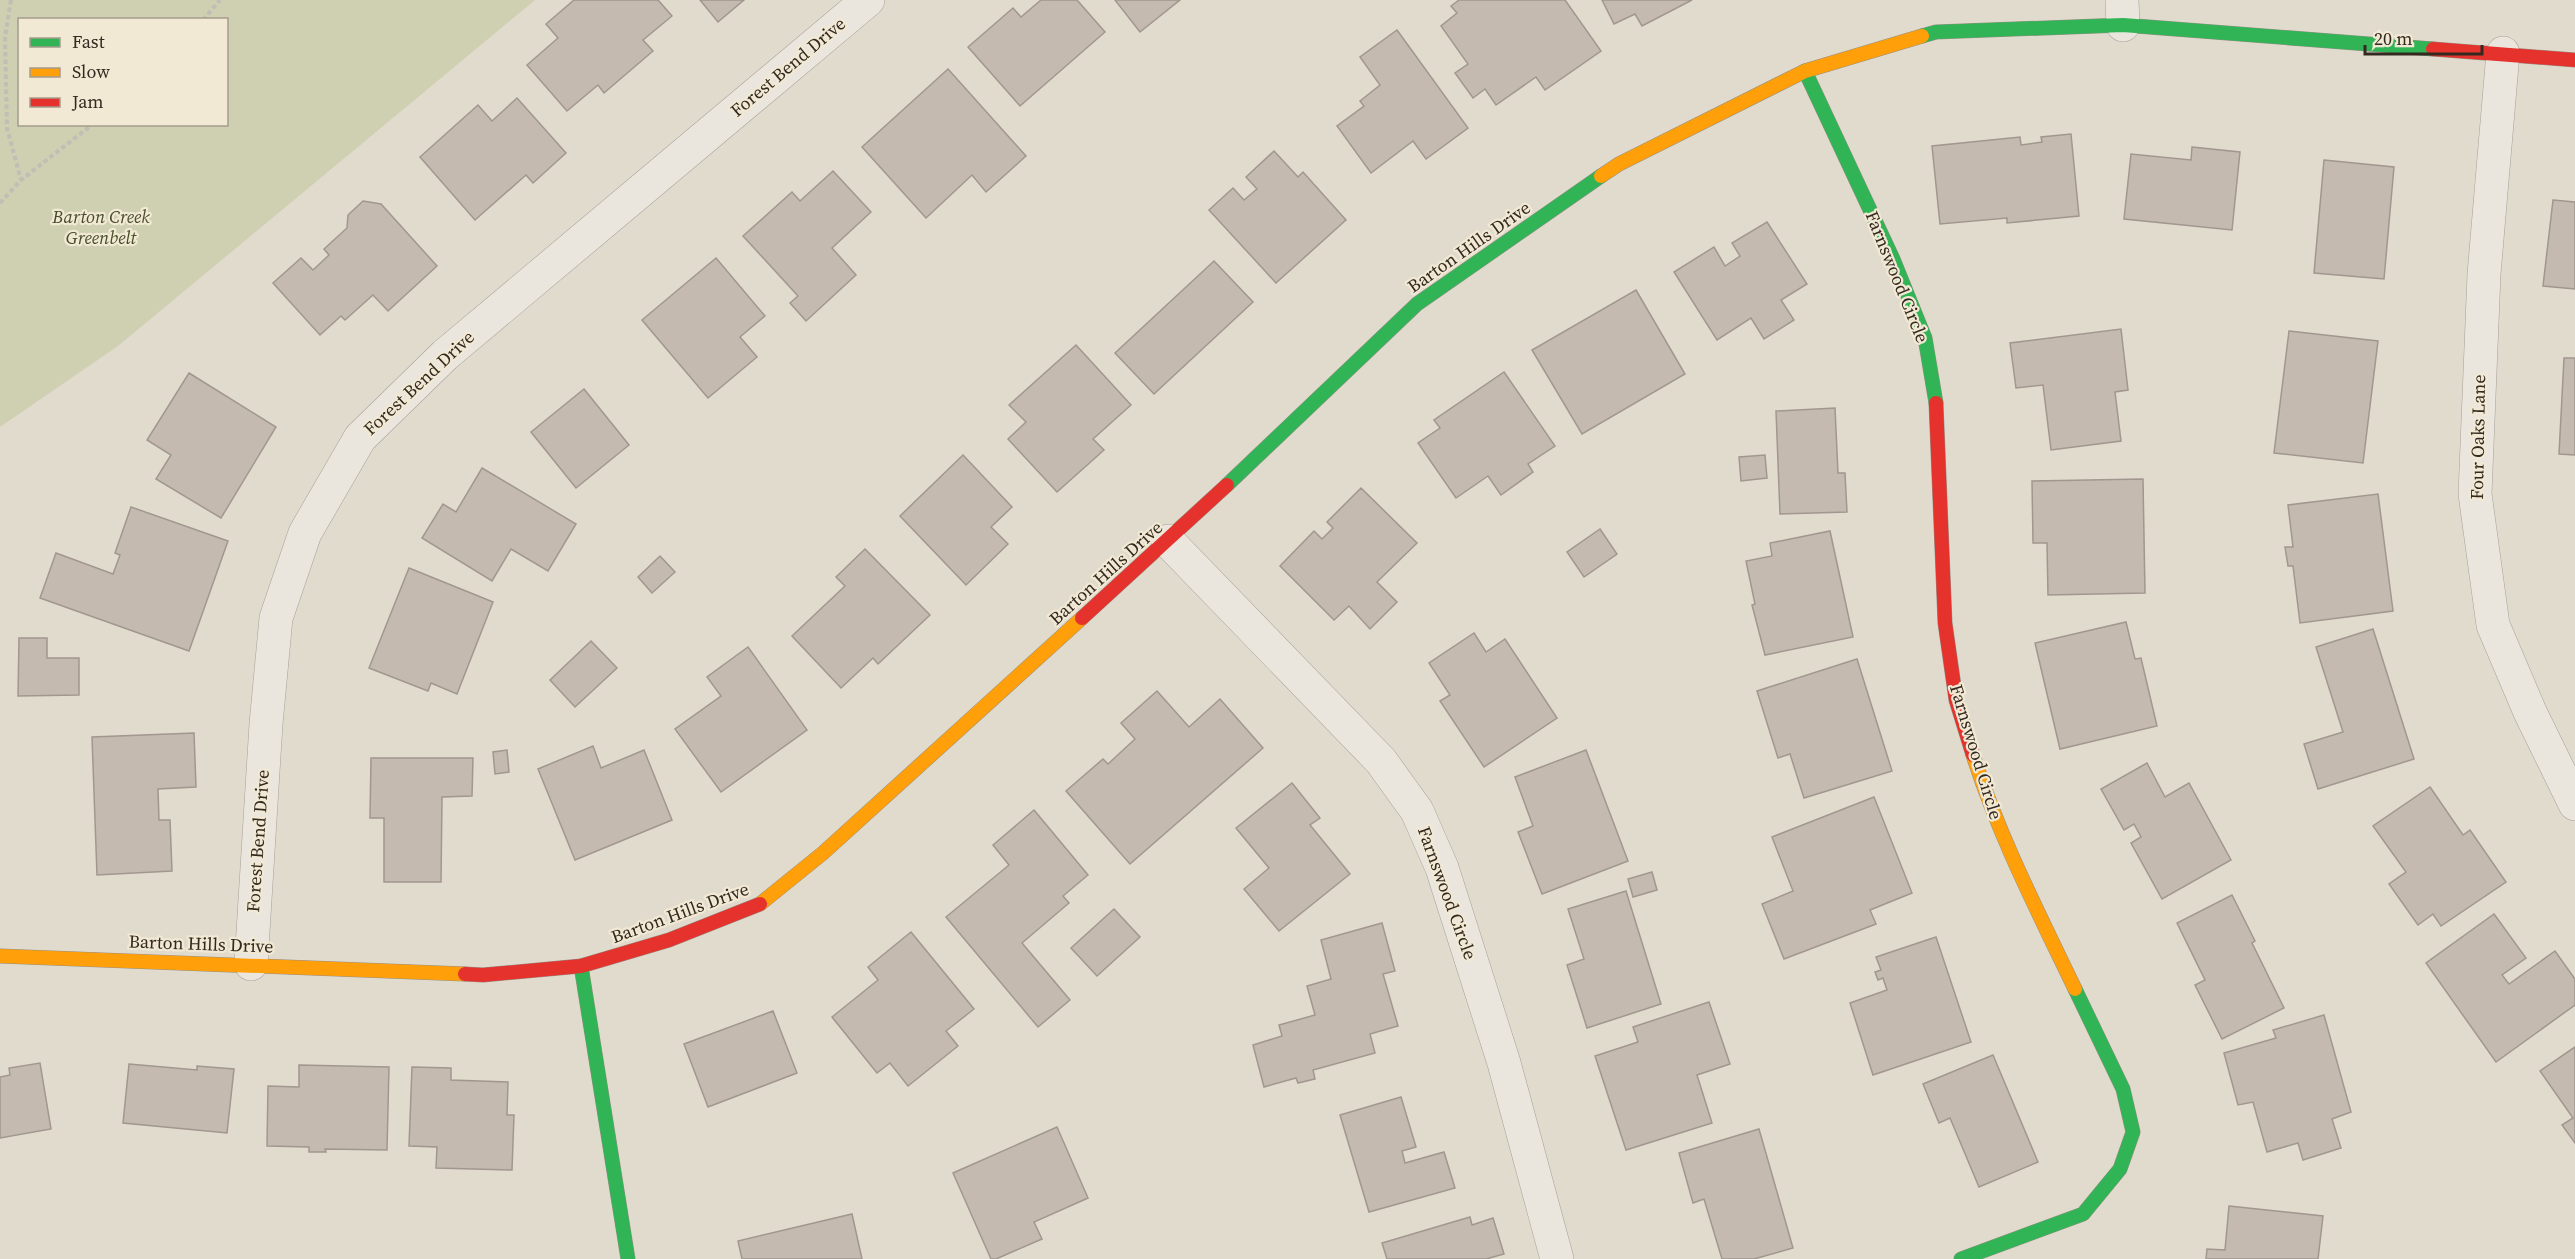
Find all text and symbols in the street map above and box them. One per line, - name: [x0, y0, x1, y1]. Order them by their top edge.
- street label: Forest Bend Drive: [725, 11, 851, 122]
- legend: [18, 18, 228, 126]
- scale bar: [2365, 18, 2482, 56]
- text: 20 m: [2374, 26, 2412, 51]
- text: Fast: [72, 29, 105, 54]
- text: Slow: [72, 59, 110, 84]
- text: Jam: [71, 89, 104, 114]
- street label: Barton Hills Drive: [1402, 195, 1535, 298]
- park label: Barton Creek Greenbelt: [51, 204, 150, 250]
- street label: Farnswood Circle: [1860, 207, 1935, 346]
- street label: Forest Bend Drive: [358, 325, 480, 441]
- street label: Four Oaks Lane: [2464, 374, 2491, 500]
- street label: Barton Hills Drive: [1043, 515, 1168, 630]
- street label: Farnswood Circle: [1944, 681, 2009, 822]
- street label: Forest Bend Drive: [240, 769, 275, 913]
- street label: Farnswood Circle: [1412, 823, 1483, 963]
- street label: Barton Hills Drive: [607, 876, 752, 949]
- street label: Barton Hills Drive: [128, 928, 274, 959]

